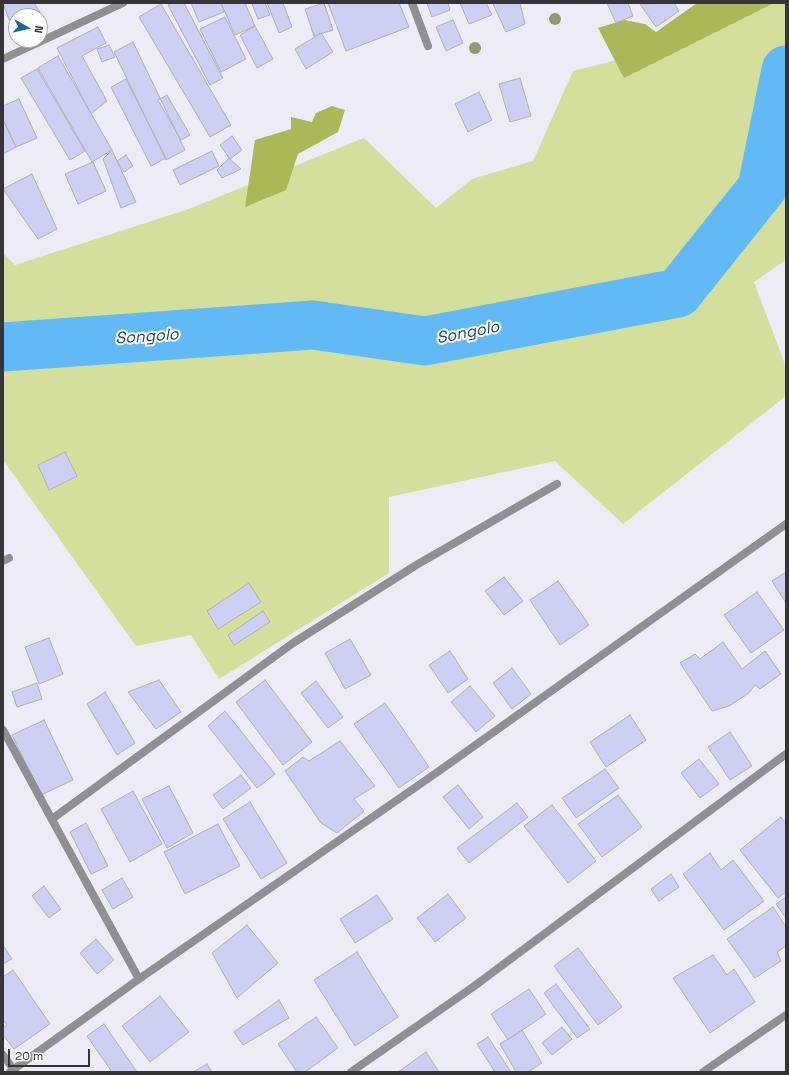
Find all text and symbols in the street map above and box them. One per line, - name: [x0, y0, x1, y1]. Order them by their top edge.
- north arrow: [8, 8, 48, 48]
- text: N: [31, 25, 46, 34]
- water label: Songolo: [435, 318, 501, 348]
- water label: Songolo: [115, 325, 179, 349]
- scale bar: [10, 1041, 92, 1067]
- text: 20 m: [15, 1048, 43, 1064]

